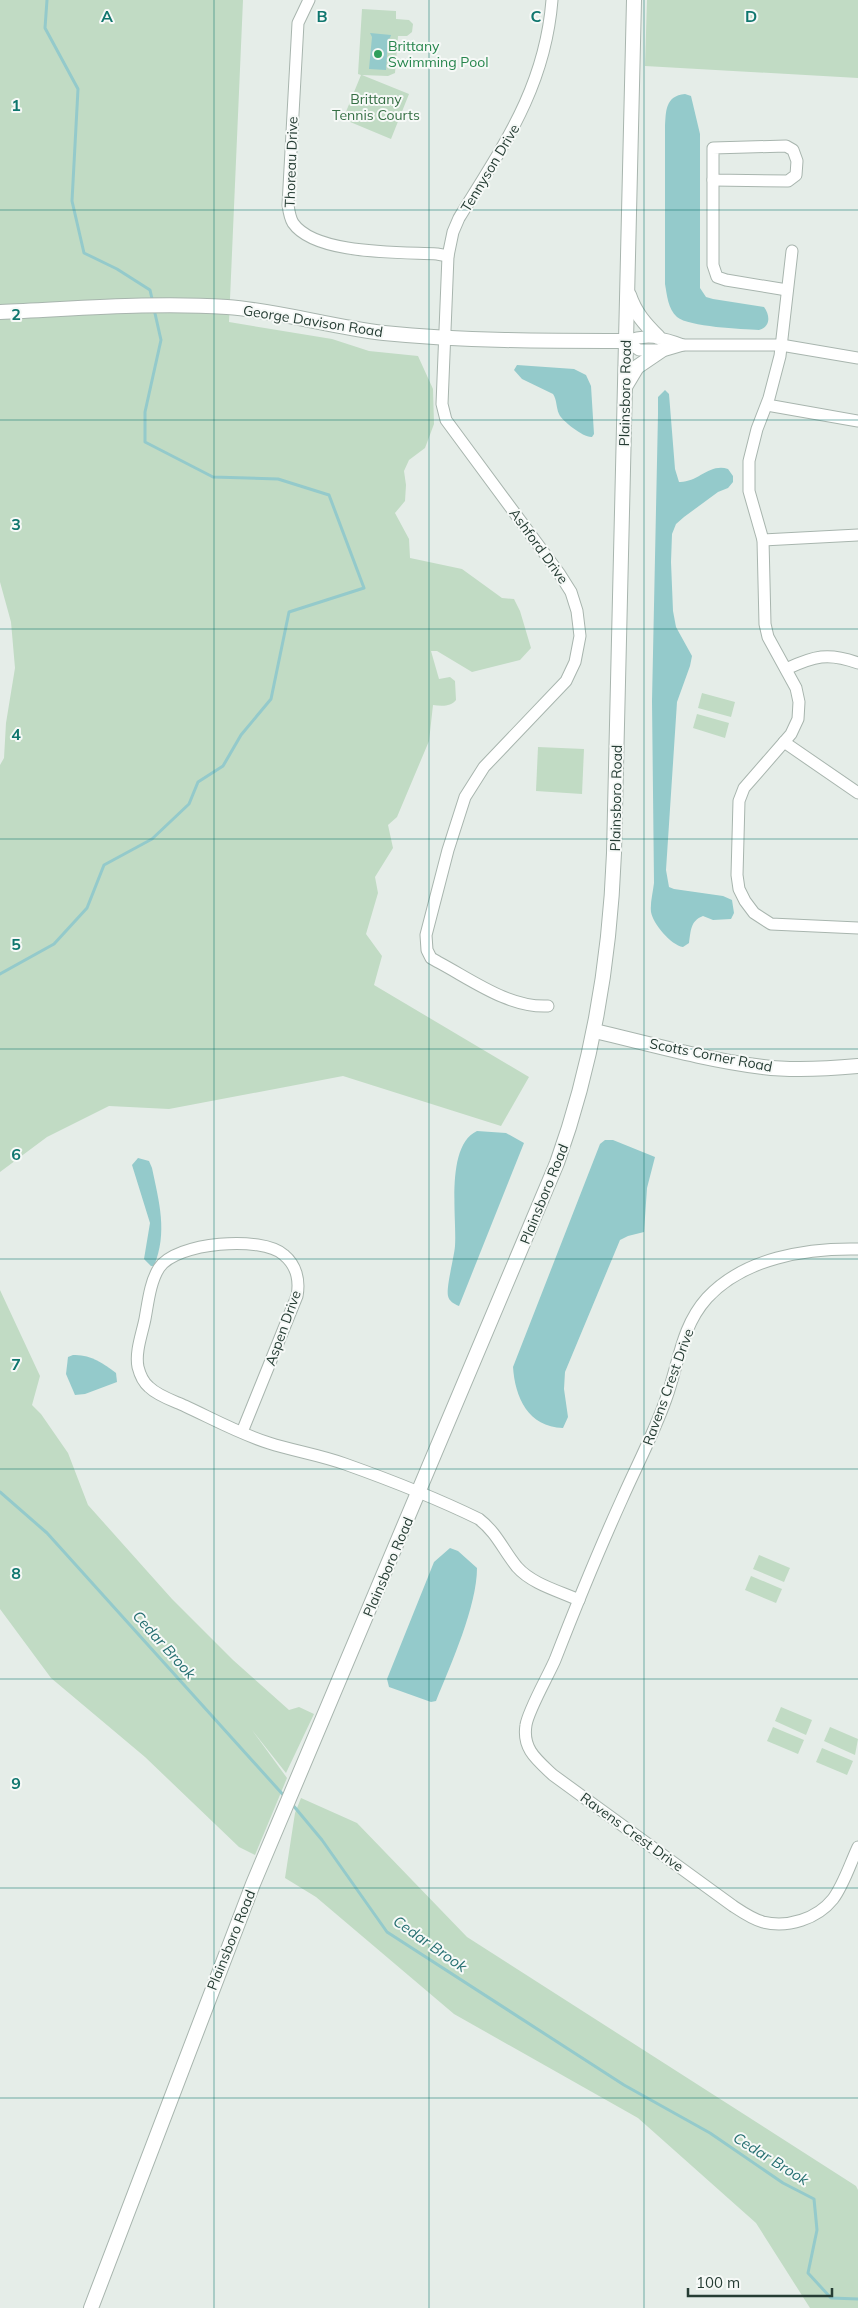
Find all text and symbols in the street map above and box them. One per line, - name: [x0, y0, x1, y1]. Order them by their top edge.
- text: A: [101, 6, 113, 26]
- text: B: [316, 6, 328, 26]
- text: C: [531, 6, 542, 26]
- text: D: [745, 6, 757, 26]
- place label: Brittany Swimming Pool: [388, 37, 488, 71]
- marker: Brittany Swimming Pool: [372, 48, 384, 60]
- park label: Brittany Tennis Courts: [332, 90, 420, 124]
- text: 1: [11, 95, 21, 115]
- street label: Thoreau Drive: [280, 116, 302, 208]
- street label: Tennyson Drive: [457, 121, 523, 215]
- street label: George Davison Road: [242, 301, 384, 341]
- text: 2: [11, 304, 21, 324]
- street label: Plainsboro Road: [615, 340, 635, 446]
- street label: Ashford Drive: [506, 505, 572, 587]
- text: 3: [11, 514, 21, 534]
- text: 4: [11, 724, 21, 744]
- street label: Plainsboro Road: [606, 745, 626, 851]
- text: 5: [11, 934, 21, 954]
- street label: Scotts Corner Road: [648, 1034, 774, 1076]
- street label: Plainsboro Road: [516, 1141, 572, 1247]
- text: 6: [11, 1144, 21, 1164]
- street label: Aspen Drive: [261, 1288, 305, 1368]
- street label: Ravens Crest Drive: [638, 1326, 698, 1448]
- text: 7: [11, 1354, 21, 1374]
- street label: Plainsboro Road: [359, 1514, 417, 1620]
- text: 8: [11, 1563, 21, 1583]
- water label: Cedar Brook: [129, 1606, 201, 1684]
- text: 9: [11, 1773, 21, 1793]
- street label: Ravens Crest Drive: [577, 1789, 687, 1875]
- street label: Plainsboro Road: [203, 1887, 259, 1993]
- water label: Cedar Brook: [390, 1911, 472, 1977]
- water label: Cedar Brook: [730, 2128, 814, 2190]
- scale bar: [688, 2266, 832, 2298]
- text: 100 m: [696, 2273, 740, 2292]

